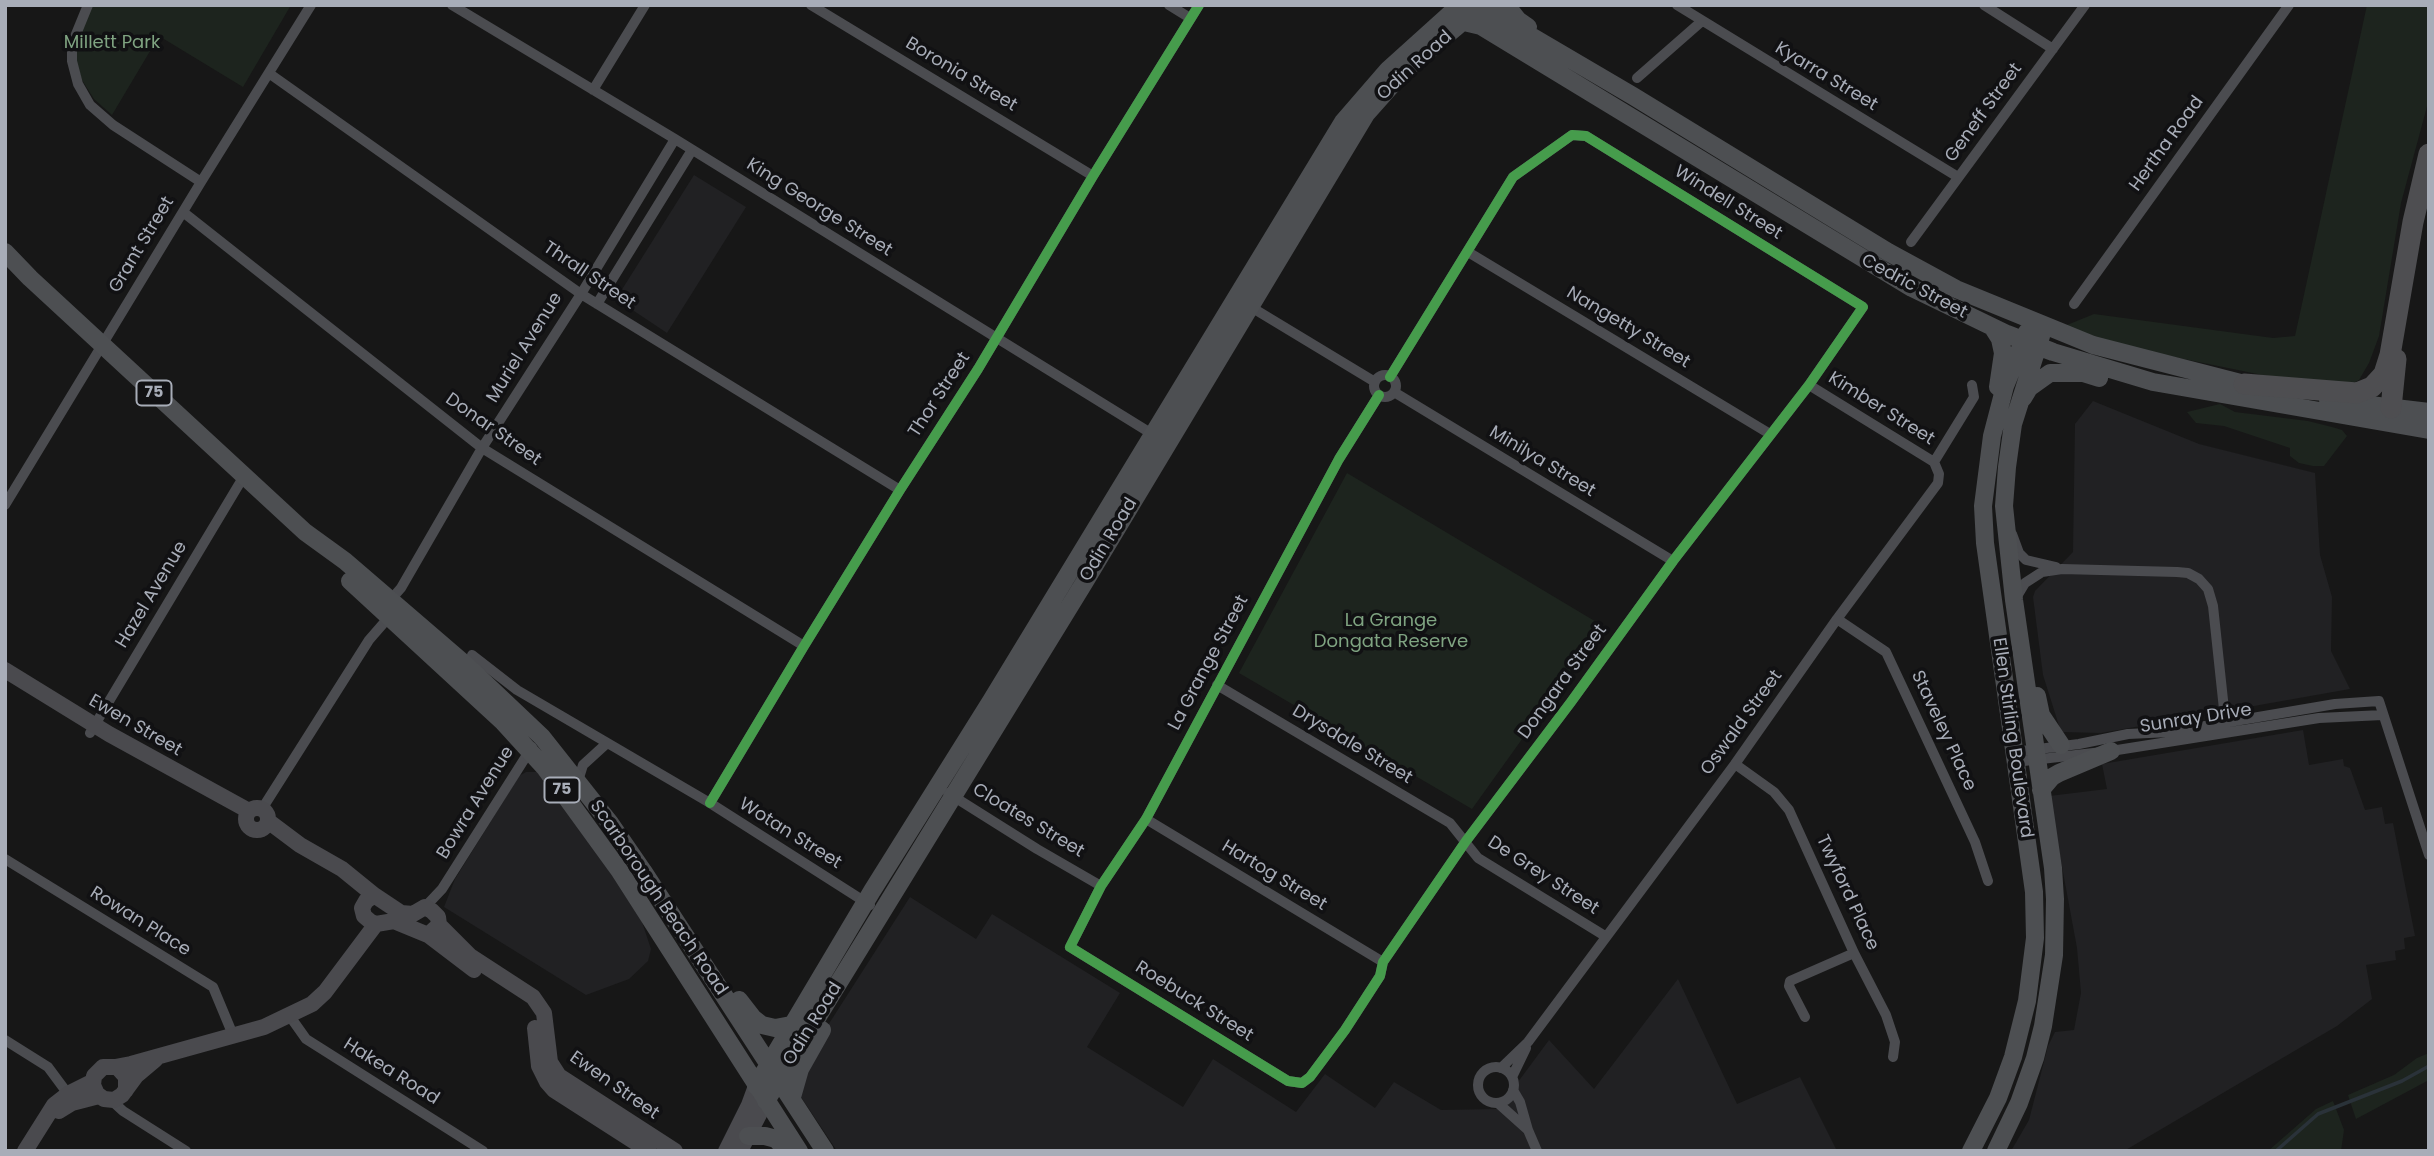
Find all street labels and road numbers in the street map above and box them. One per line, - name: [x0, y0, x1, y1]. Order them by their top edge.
- street label: Odin Road: [1373, 27, 1457, 105]
- street label: Boronia Street: [901, 33, 1021, 117]
- street label: Kyarra Street: [1771, 38, 1881, 116]
- street label: Geneff Street: [1941, 59, 2027, 167]
- street label: Hertha Road: [2125, 92, 2209, 196]
- street label: King George Street: [742, 154, 896, 262]
- street label: Windell Street: [1670, 161, 1786, 245]
- street label: Grant Street: [105, 193, 179, 297]
- street label: Thrall Street: [539, 237, 639, 315]
- street label: Cedric Street: [1857, 250, 1971, 324]
- street label: Nangetty Street: [1562, 283, 1694, 373]
- street label: Muriel Avenue: [482, 289, 568, 407]
- street label: Thor Street: [905, 348, 975, 442]
- street label: Kimber Street: [1824, 368, 1938, 450]
- road number: 75: [136, 380, 172, 406]
- street label: Donar Street: [441, 389, 545, 471]
- street label: Minilya Street: [1485, 422, 1599, 502]
- street label: Odin Road: [1076, 494, 1142, 586]
- street label: Hazel Avenue: [112, 538, 192, 652]
- street label: La Grange Street: [1164, 592, 1254, 734]
- street label: Dongara Street: [1514, 620, 1612, 744]
- street label: Ellen Stirling Boulevard: [1987, 636, 2037, 840]
- street label: Oswald Street: [1697, 666, 1787, 780]
- street label: Staveley Place: [1906, 667, 1980, 795]
- street label: Ewen Street: [84, 691, 186, 761]
- street label: Sunray Drive: [2139, 700, 2253, 738]
- street label: Drysdale Street: [1288, 701, 1416, 789]
- street label: Bowra Avenue: [433, 743, 519, 863]
- road number: 75: [544, 778, 580, 803]
- street label: Cloates Street: [968, 779, 1088, 863]
- street label: Wotan Street: [735, 794, 845, 874]
- street label: Scarborough Beach Road: [585, 796, 731, 1000]
- street label: De Grey Street: [1483, 832, 1603, 920]
- street label: Twyford Place: [1811, 832, 1883, 954]
- street label: Hartog Street: [1217, 836, 1331, 916]
- street label: Rowan Place: [86, 882, 194, 962]
- street label: Roebuck Street: [1131, 957, 1257, 1047]
- street label: Odin Road: [779, 978, 847, 1070]
- street label: Hakea Road: [339, 1034, 443, 1110]
- street label: Ewen Street: [565, 1047, 663, 1125]

